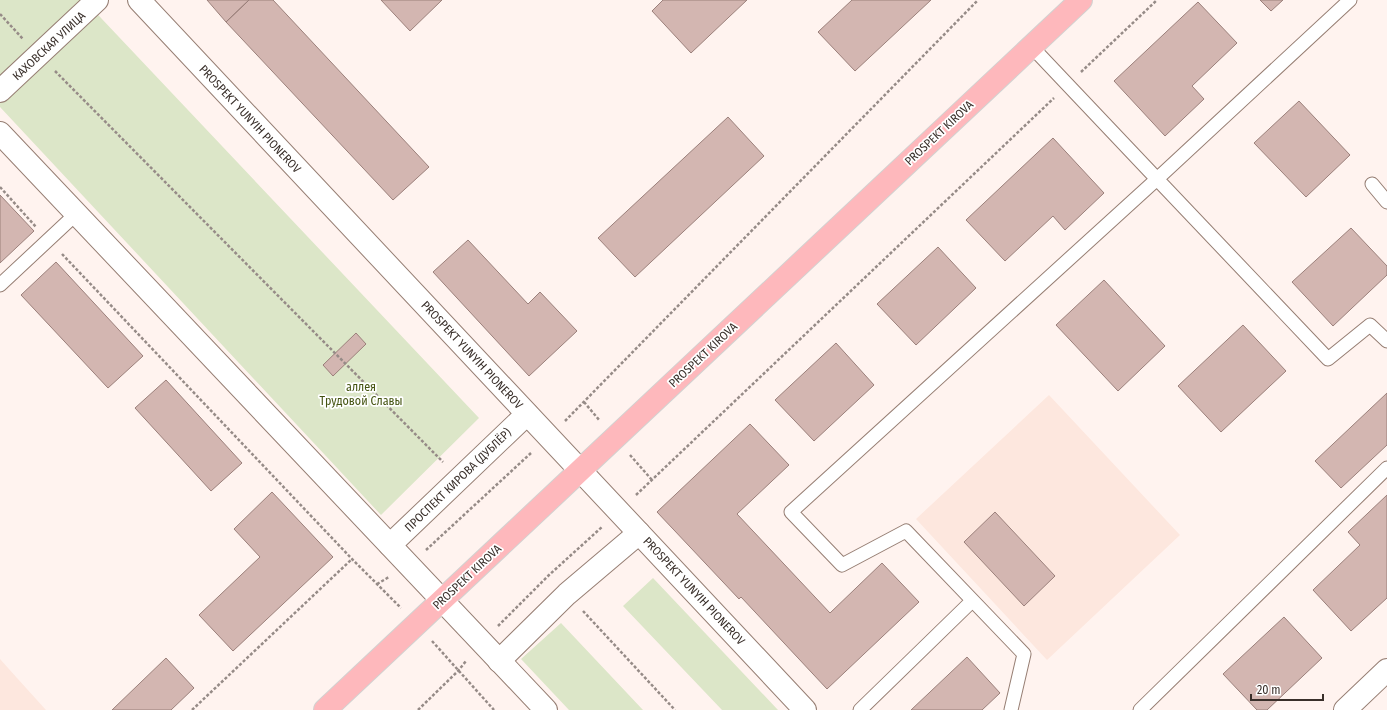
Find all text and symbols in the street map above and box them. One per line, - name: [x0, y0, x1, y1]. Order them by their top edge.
- street label: КАХОВСКАЯ УЛИЦА: [10, 8, 89, 83]
- street label: PROSPEKT YUNYIH PIONEROV: [196, 62, 304, 176]
- street label: PROSPEKT KIROVA: [902, 97, 977, 168]
- street label: PROSPEKT YUNYIH PIONEROV: [418, 298, 526, 412]
- street label: PROSPEKT KIROVA: [666, 319, 741, 390]
- park label: аллея Трудовой Славы: [319, 380, 403, 408]
- street label: ПРОСПЕКТ КИРОВА (ДУБЛЁР): [401, 424, 515, 535]
- street label: PROSPEKT YUNYIH PIONEROV: [640, 534, 748, 648]
- street label: PROSPEKT KIROVA: [430, 541, 505, 612]
- scale bar: [1251, 676, 1323, 702]
- text: 20 m: [1257, 683, 1281, 697]

